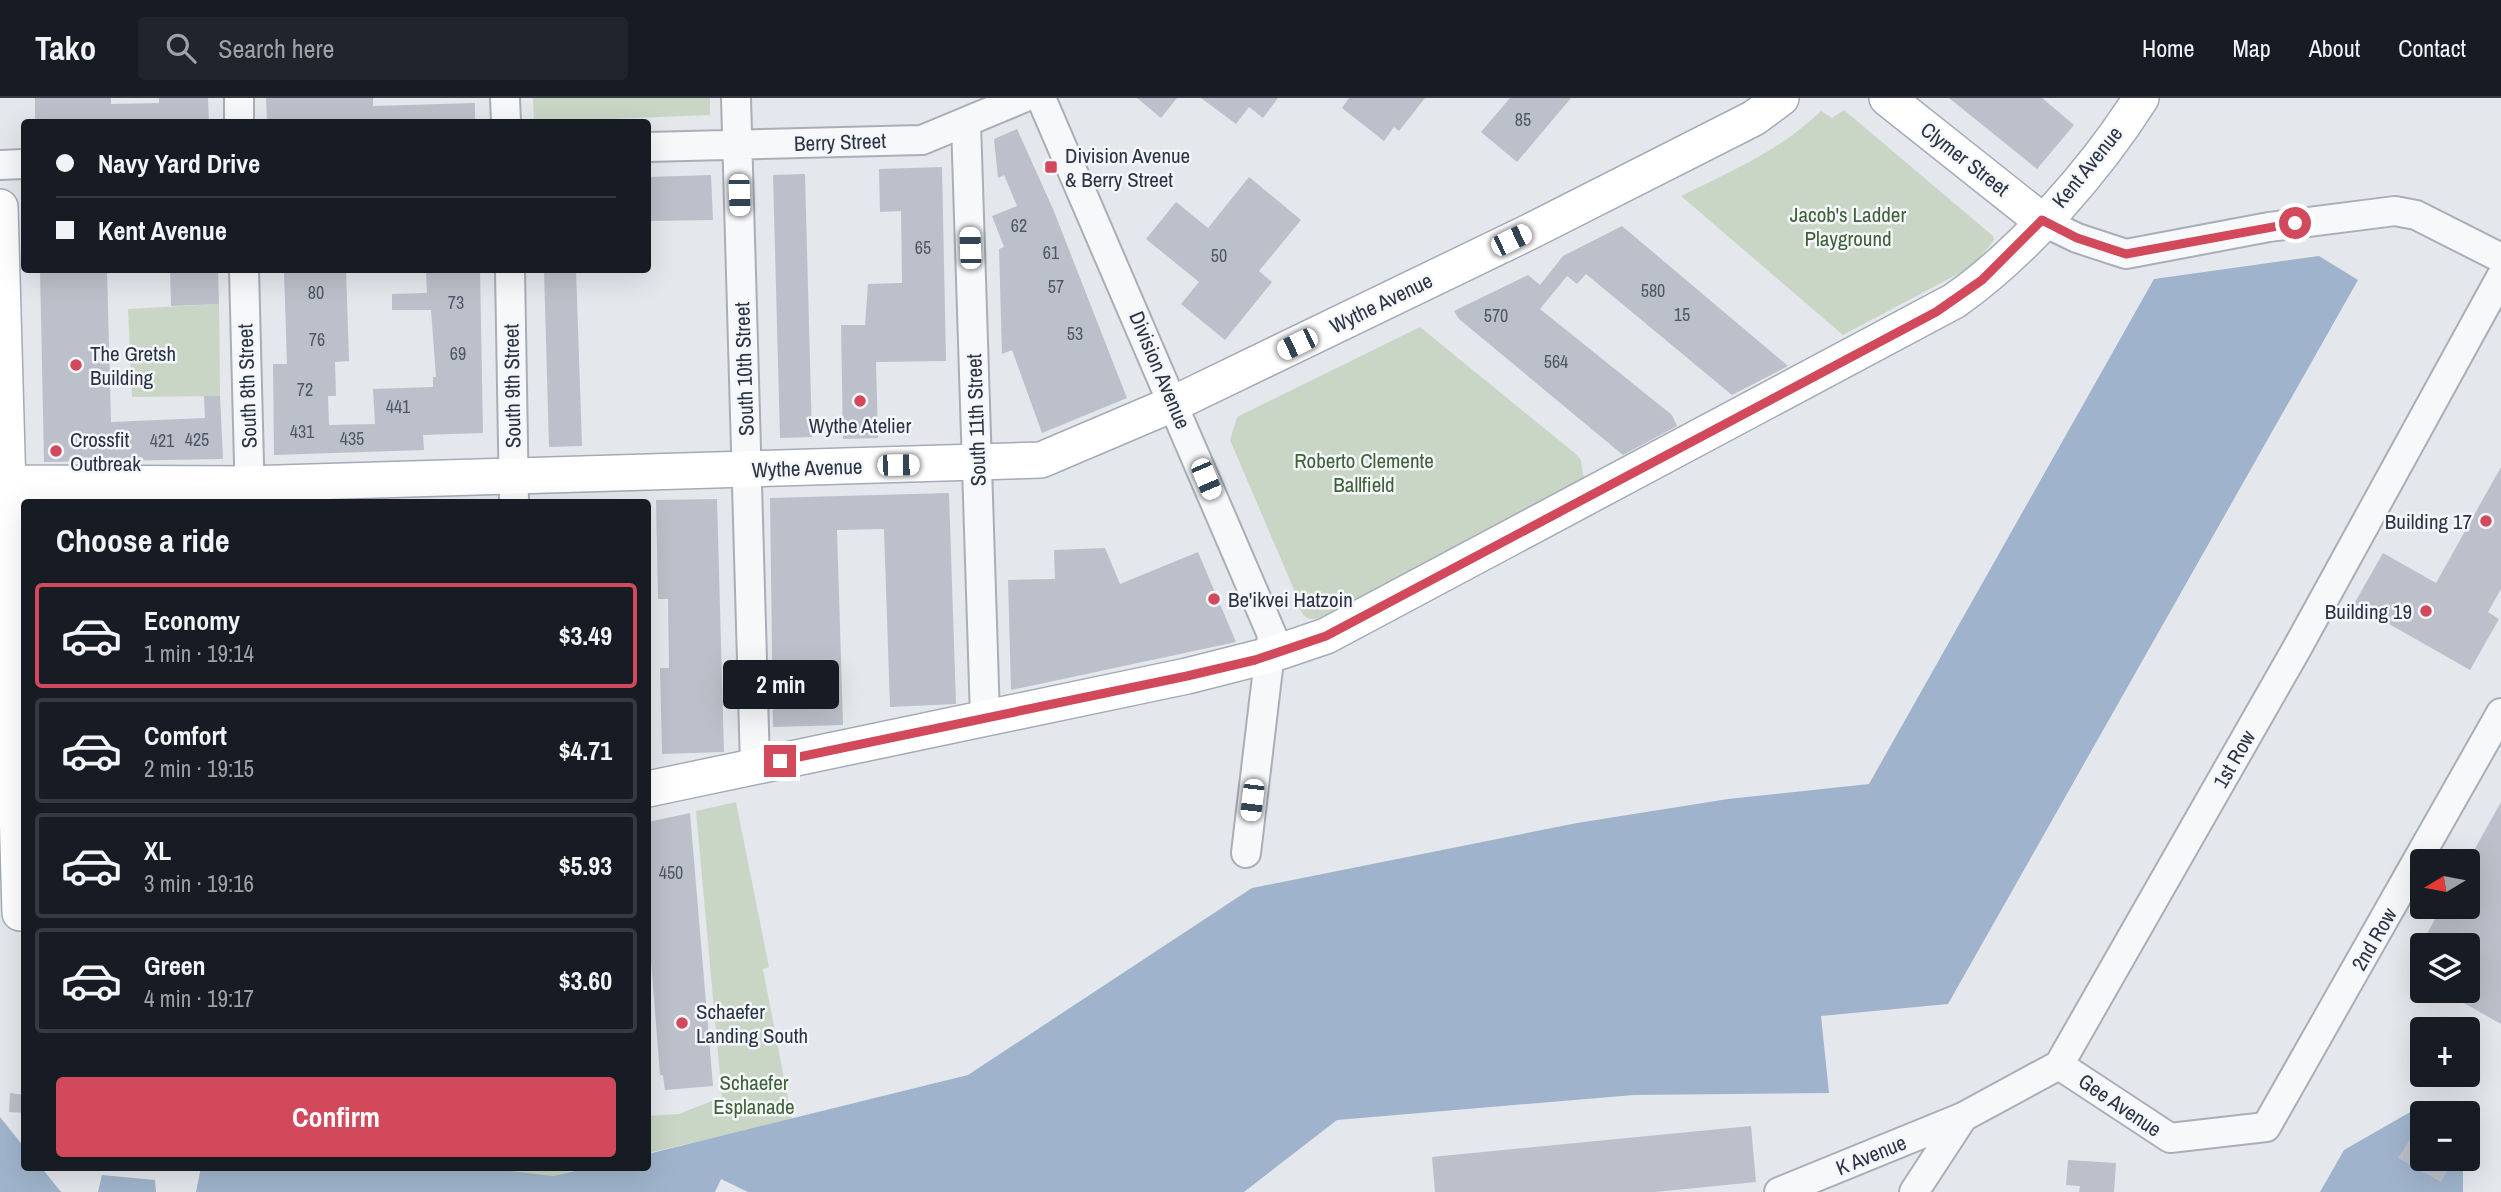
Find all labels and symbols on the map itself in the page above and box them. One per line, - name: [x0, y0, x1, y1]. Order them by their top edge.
- house number: 85: [1515, 107, 1531, 132]
- street label: Clymer Street: [1915, 115, 2016, 203]
- street label: Kent Avenue: [2045, 120, 2129, 214]
- street label: Berry Street: [794, 126, 887, 158]
- place label: Division Avenue & Berry Street: [1065, 141, 1190, 194]
- marker: Division Avenue & Berry Street: [1043, 159, 1059, 175]
- car: [728, 174, 751, 216]
- park label: Jacob's Ladder Playground: [1790, 200, 1906, 253]
- route start: [2279, 207, 2311, 239]
- house number: 62: [1011, 213, 1027, 238]
- car: [1488, 221, 1535, 259]
- car: [959, 227, 982, 269]
- house number: 65: [915, 235, 931, 260]
- house number: 61: [1043, 240, 1060, 265]
- house number: 50: [1211, 243, 1227, 268]
- street label: Wythe Avenue: [1325, 266, 1437, 340]
- house number: 57: [1048, 274, 1064, 299]
- house number: 580: [1641, 278, 1665, 303]
- house number: 80: [308, 280, 324, 305]
- house number: 73: [448, 290, 464, 315]
- street label: South 10th Street: [727, 301, 761, 436]
- house number: 15: [1674, 302, 1690, 327]
- house number: 570: [1484, 303, 1508, 328]
- street label: Division Avenue: [1122, 307, 1198, 433]
- house number: 53: [1067, 321, 1083, 346]
- street label: South 8th Street: [230, 323, 264, 449]
- street label: South 9th Street: [496, 323, 528, 448]
- car: [1274, 325, 1321, 363]
- house number: 76: [309, 327, 325, 352]
- place label: The Gretsh Building: [90, 339, 176, 392]
- house number: 69: [450, 341, 466, 366]
- house number: 564: [1544, 349, 1568, 374]
- street label: South 11th Street: [959, 353, 993, 487]
- marker: The Gretsh Building: [68, 357, 84, 373]
- house number: 72: [297, 377, 313, 402]
- marker: Wythe Atelier: [852, 393, 868, 409]
- house number: 441: [386, 394, 411, 419]
- place label: Wythe Atelier: [809, 411, 911, 440]
- house number: 431: [290, 419, 315, 444]
- place label: Crossfit Outbreak: [70, 425, 141, 478]
- house number: 435: [340, 426, 364, 451]
- house number: 425: [185, 427, 209, 452]
- house number: 421: [150, 428, 175, 453]
- marker: Crossfit Outbreak: [48, 443, 64, 459]
- park label: Roberto Clemente Ballfield: [1294, 446, 1434, 499]
- street label: Wythe Avenue: [751, 452, 863, 484]
- car: [877, 454, 920, 476]
- car: [1189, 456, 1224, 502]
- place label: Building 17: [2385, 507, 2472, 536]
- marker: Building 17: [2478, 513, 2494, 529]
- place label: Be'ikvei Hatzoin: [1228, 585, 1353, 614]
- marker: Be'ikvei Hatzoin: [1206, 591, 1222, 607]
- place label: Building 19: [2325, 597, 2412, 626]
- marker: Building 19: [2418, 603, 2434, 619]
- callout: 2 min: [722, 660, 838, 708]
- street label: 1st Row: [2206, 724, 2262, 793]
- route end: [764, 745, 796, 777]
- car: [1240, 778, 1265, 822]
- north arrow: [2410, 849, 2480, 919]
- house number: 450: [659, 860, 683, 885]
- street label: 2nd Row: [2344, 902, 2404, 976]
- place label: Schaefer Landing South: [696, 997, 808, 1050]
- marker: Schaefer Landing South: [674, 1015, 690, 1031]
- street label: Gee Avenue: [2073, 1067, 2167, 1143]
- park label: Schaefer Esplanade: [713, 1068, 795, 1121]
- street label: K Avenue: [1832, 1128, 1910, 1182]

